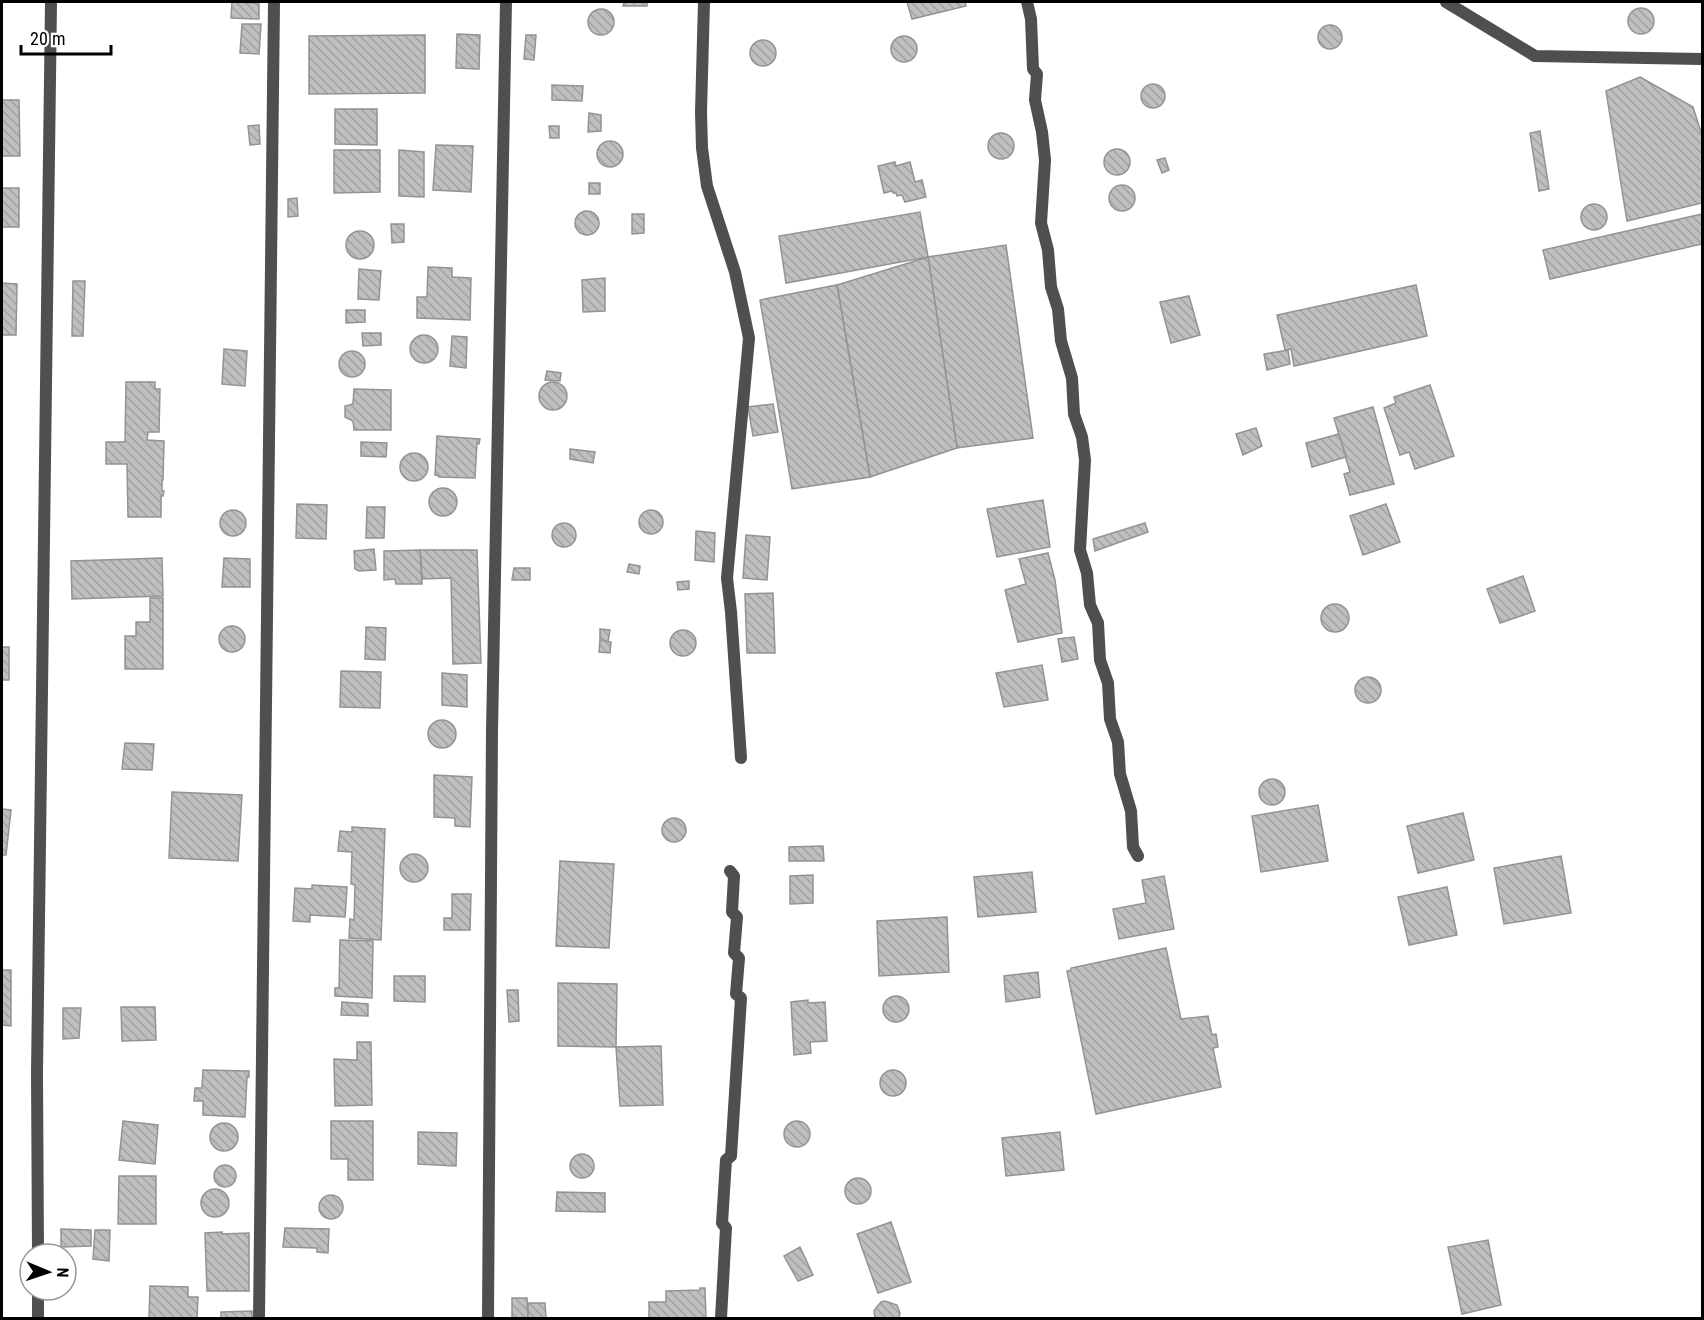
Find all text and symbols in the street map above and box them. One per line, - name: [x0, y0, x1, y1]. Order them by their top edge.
- scale bar: [21, 18, 111, 56]
- text: 20 m: [30, 28, 65, 49]
- north arrow: [18, 1242, 78, 1302]
- text: N: [53, 1267, 72, 1278]

